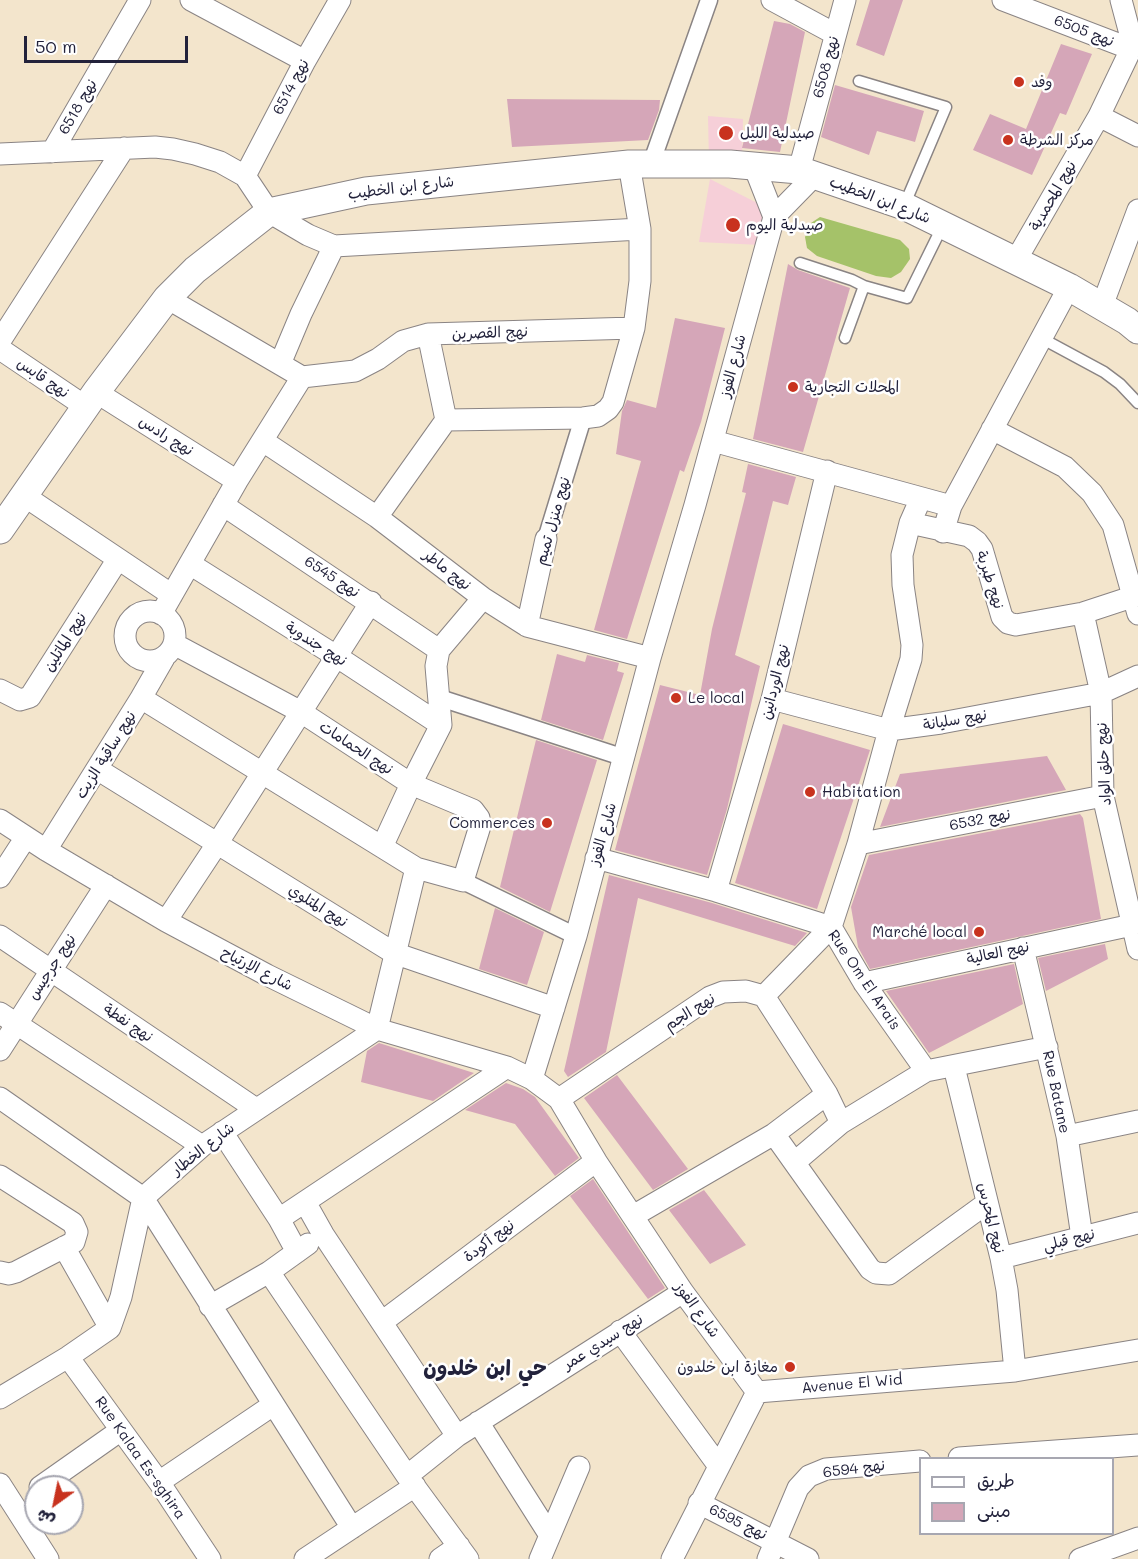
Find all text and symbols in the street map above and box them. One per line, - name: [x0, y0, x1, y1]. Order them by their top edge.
- street label: نهج 6505: [1051, 11, 1117, 51]
- scale bar: [27, 24, 190, 62]
- text: 50 m: [35, 34, 77, 58]
- street label: نهج 6508: [809, 34, 843, 100]
- street label: نهج 6514: [269, 56, 313, 118]
- place label: وفد: [1031, 73, 1052, 91]
- marker: وفد: [1012, 75, 1026, 89]
- street label: نهج 6518: [55, 76, 101, 138]
- marker: صيدلية الليل: [717, 124, 735, 142]
- place label: صيدلية الليل: [740, 124, 815, 142]
- place label: مركز الشرطة: [1020, 131, 1094, 149]
- marker: مركز الشرطة: [1001, 133, 1015, 147]
- street label: نهج المحمدية: [1026, 158, 1080, 234]
- street label: شارع ابن الخطيب: [827, 172, 933, 228]
- street label: شارع ابن الخطيب: [347, 173, 455, 203]
- marker: صيدلية اليوم: [724, 216, 742, 234]
- place label: صيدلية اليوم: [746, 216, 823, 234]
- street label: نهج القصرين: [452, 323, 528, 343]
- street label: شارع الفوز: [716, 333, 750, 399]
- street label: نهج قابس: [14, 354, 72, 402]
- place label: المحلات التجارية: [805, 378, 899, 396]
- marker: المحلات التجارية: [786, 380, 800, 394]
- street label: نهج رادس: [135, 412, 197, 460]
- street label: نهج منزل تميم: [532, 475, 574, 567]
- street label: نهج ماطر: [419, 546, 475, 594]
- street label: نهج طبربة: [972, 549, 1008, 611]
- street label: نهج 6545: [301, 552, 363, 602]
- street label: نهج الماتلين: [40, 609, 90, 675]
- street label: نهج جندوبة: [282, 618, 350, 670]
- street label: نهج الوردانين: [757, 642, 793, 722]
- place label: Le local: [688, 689, 745, 707]
- marker: Le local: [669, 691, 683, 705]
- street label: نهج سليانة: [922, 706, 988, 734]
- street label: نهج ساقية الزيت: [72, 708, 140, 802]
- street label: نهج الحمامات: [316, 717, 396, 779]
- street label: نهج حلق الواد: [1093, 722, 1115, 806]
- place label: Habitation: [822, 783, 901, 801]
- marker: Habitation: [803, 785, 817, 799]
- street label: شارع الفوز: [585, 801, 621, 867]
- street label: نهج 6532: [948, 805, 1012, 835]
- place label: Commerces: [449, 814, 535, 832]
- marker: Commerces: [540, 816, 554, 830]
- street label: نهج المتلوي: [285, 881, 351, 931]
- place label: Marché local: [872, 923, 967, 941]
- marker: Marché local: [972, 925, 986, 939]
- street label: Rue Om El Arais: [824, 927, 904, 1033]
- street label: نهج جرجيس: [24, 931, 80, 1003]
- street label: نهج العالية: [965, 938, 1031, 968]
- street label: شارع الإرتياح: [218, 943, 296, 995]
- street label: نهج الجم: [661, 989, 719, 1035]
- street label: نهج نفطة: [100, 1000, 156, 1046]
- street label: Rue Batane: [1038, 1049, 1074, 1135]
- street label: شارع الخطار: [168, 1119, 238, 1179]
- street label: نهج المحرس: [974, 1181, 1008, 1255]
- street label: نهج أكودة: [460, 1216, 518, 1266]
- street label: نهج قبلي: [1041, 1225, 1097, 1255]
- street label: شارع الفوز: [671, 1279, 723, 1341]
- street label: نهج سيدي عمر: [560, 1310, 646, 1374]
- district label: حي ابن خلدون: [423, 1356, 547, 1382]
- place label: مغازة ابن خلدون: [677, 1358, 778, 1376]
- marker: مغازة ابن خلدون: [783, 1360, 797, 1374]
- street label: Avenue El Wid: [801, 1371, 903, 1397]
- street label: Rue Kalaa Es-sghira: [91, 1393, 189, 1523]
- street label: نهج 6594: [822, 1456, 886, 1482]
- legend: [919, 1457, 1114, 1535]
- text: طريق: [977, 1468, 1015, 1492]
- north arrow: [24, 1475, 84, 1535]
- text: مبنى: [977, 1498, 1011, 1522]
- street label: نهج 6595: [706, 1500, 770, 1544]
- text: ش: [32, 1505, 58, 1532]

